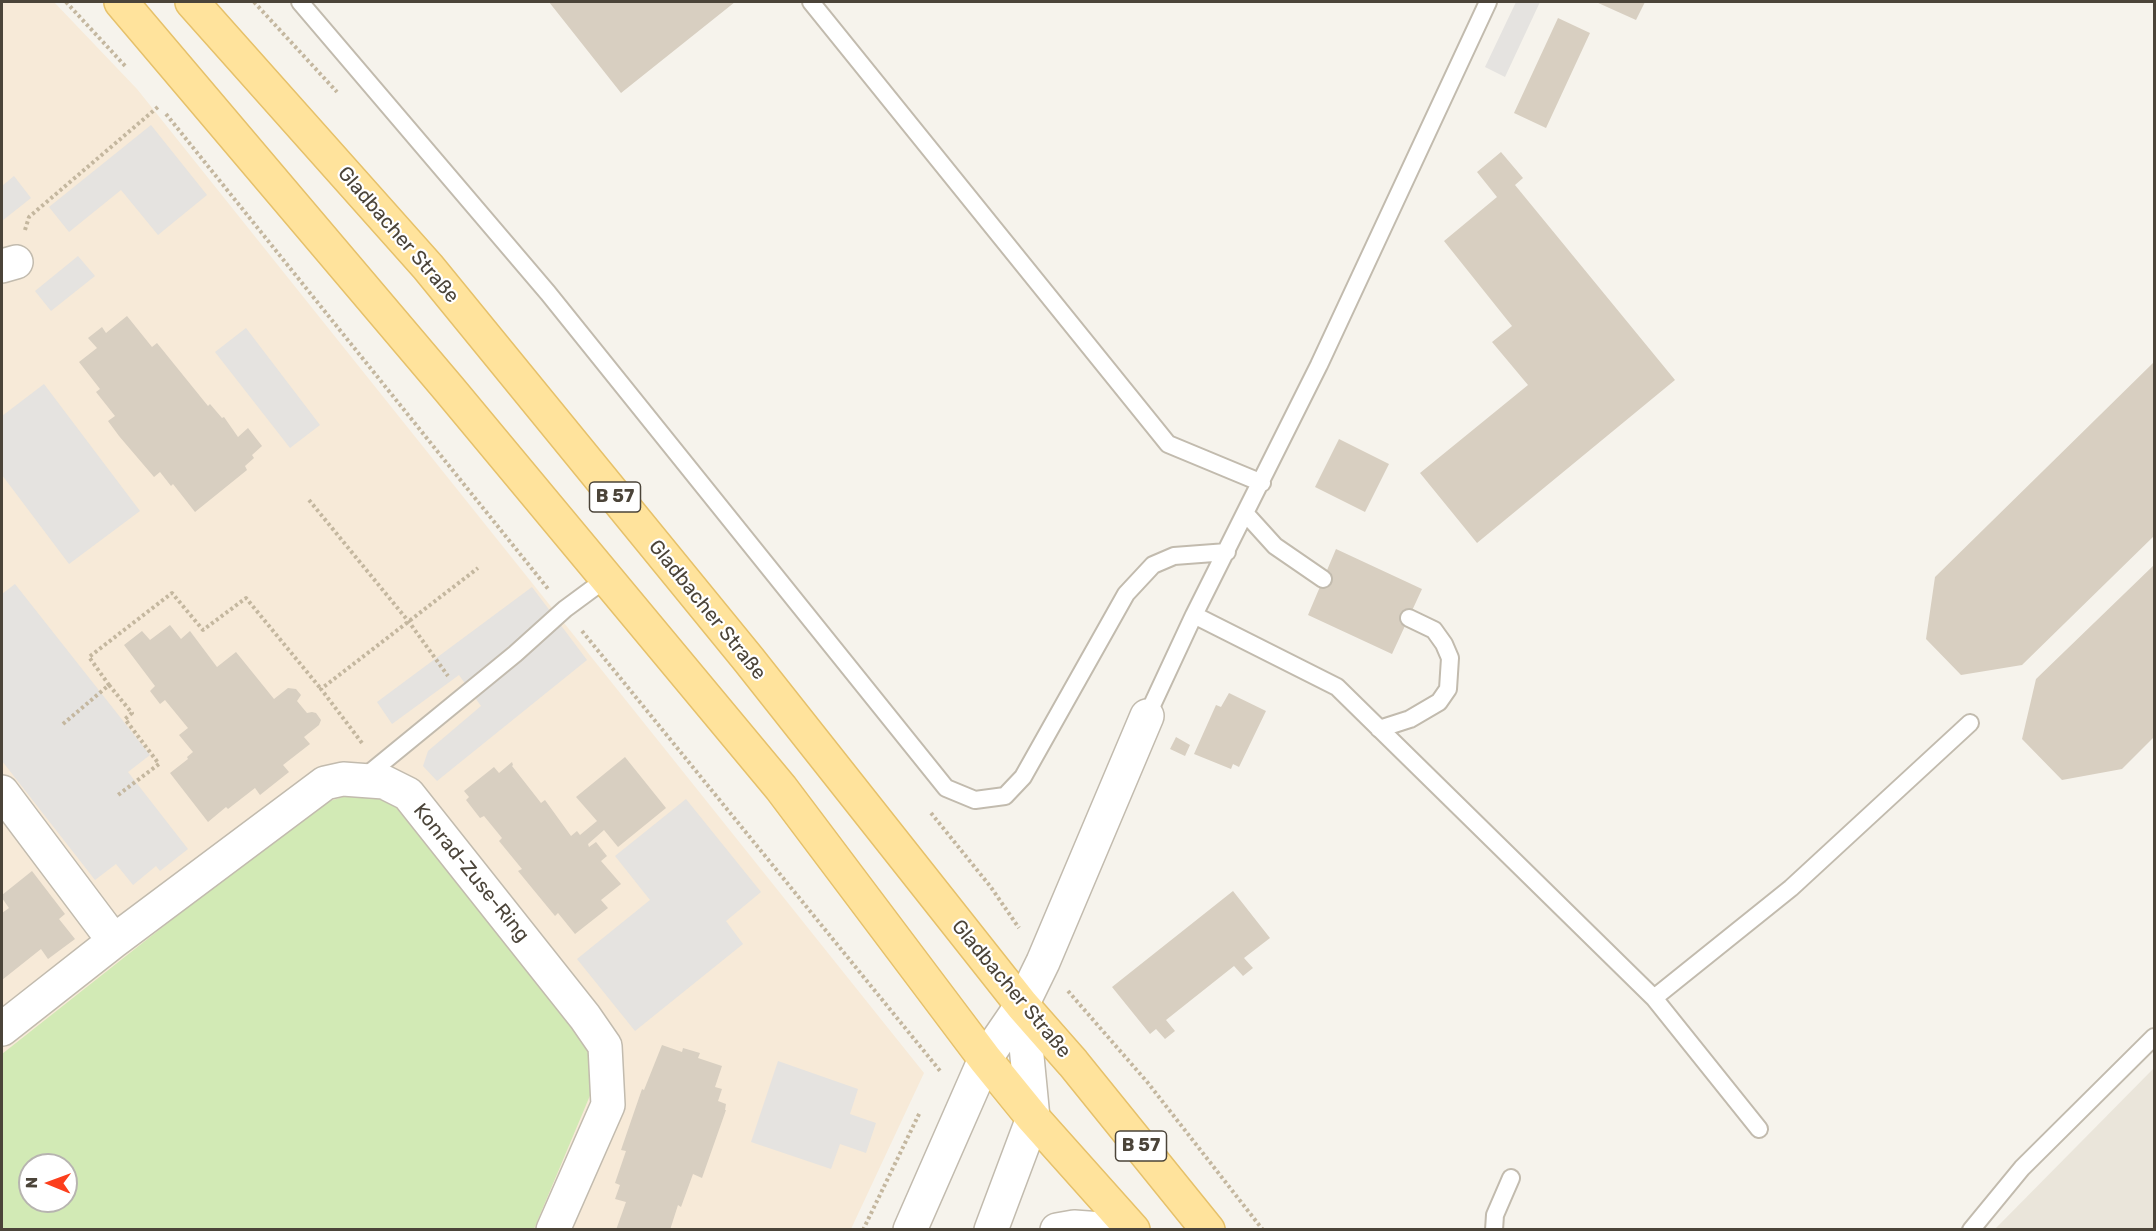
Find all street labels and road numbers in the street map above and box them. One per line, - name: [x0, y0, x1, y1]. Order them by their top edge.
- street label: Gladbacher Straße: [332, 162, 464, 308]
- road number: B 57: [590, 482, 640, 512]
- street label: Gladbacher Straße: [643, 535, 771, 685]
- street label: Konrad-Zuse-Ring: [408, 799, 534, 947]
- street label: Gladbacher Straße: [946, 915, 1076, 1063]
- road number: B 57: [1116, 1131, 1166, 1161]

